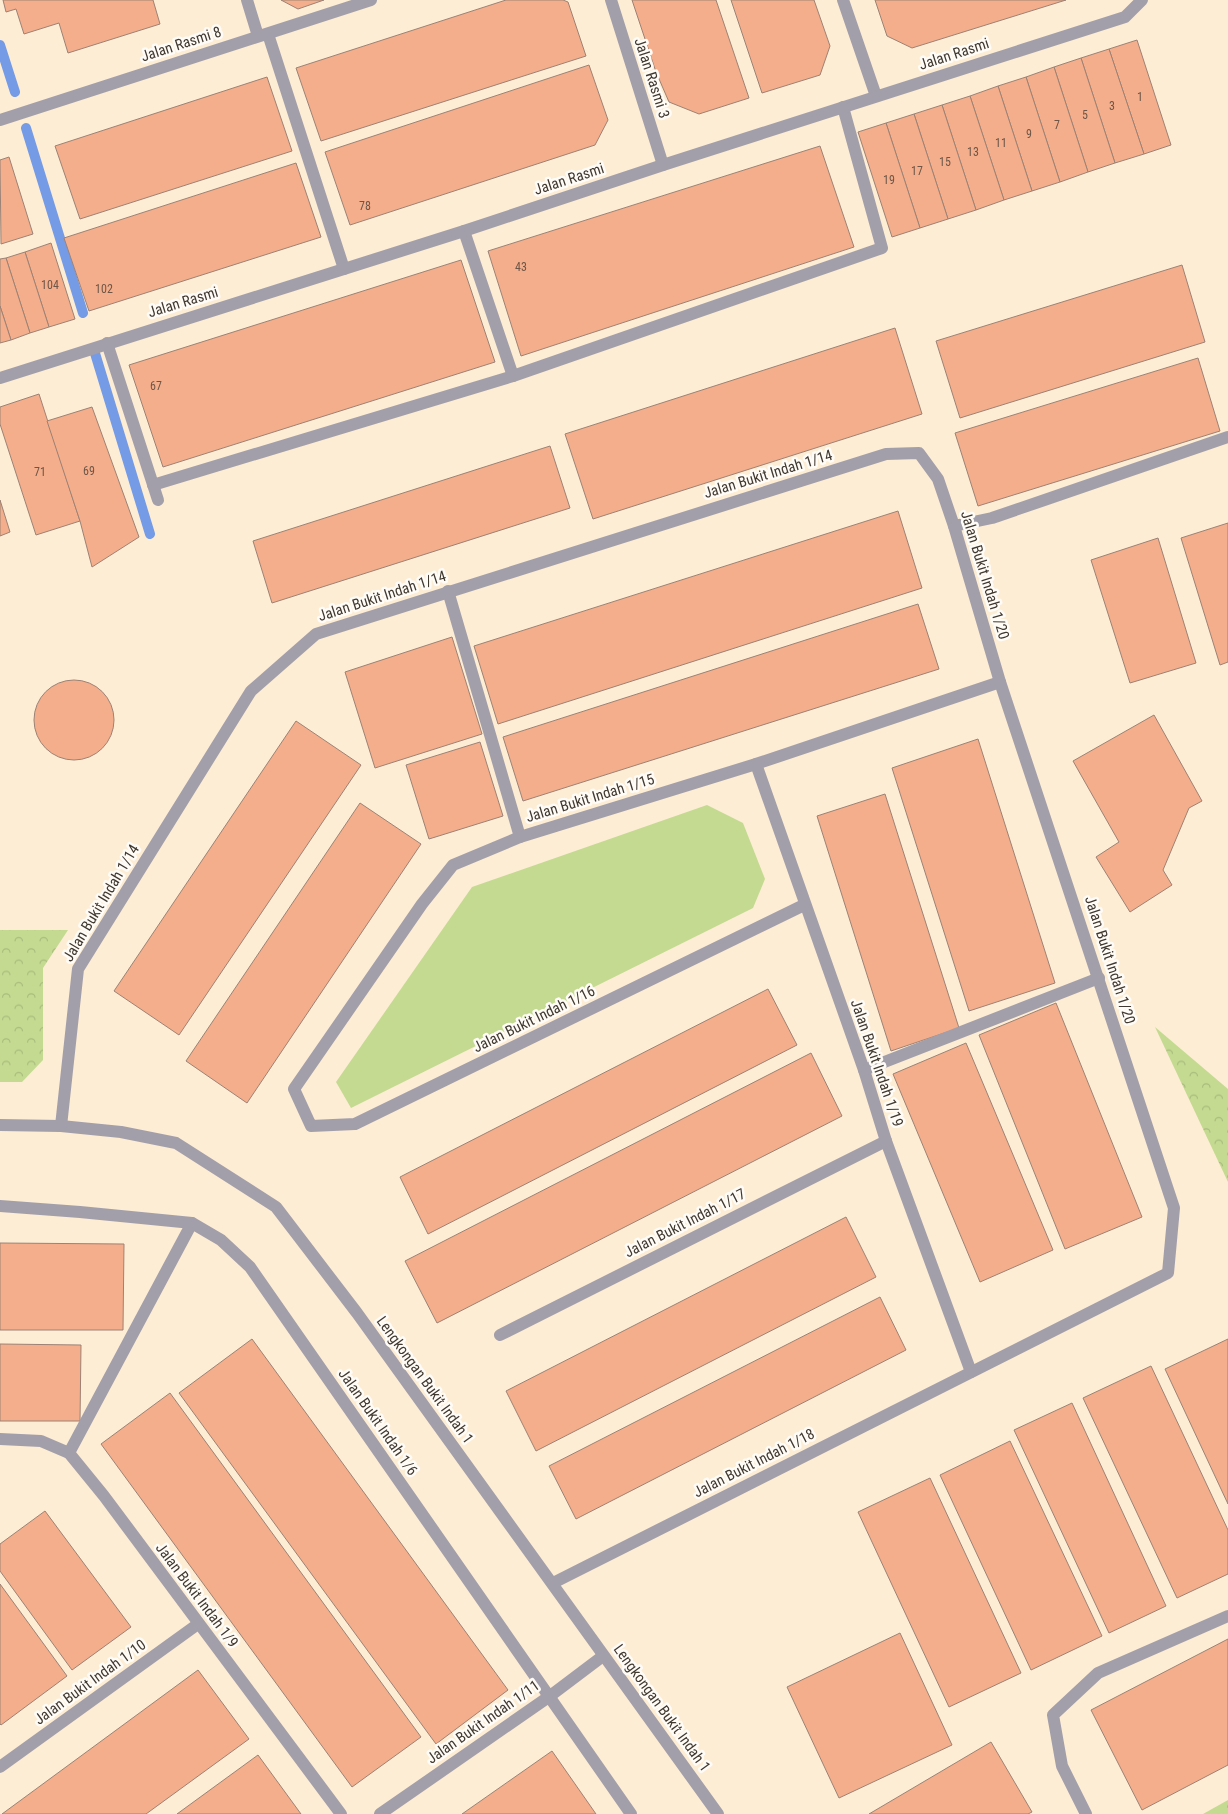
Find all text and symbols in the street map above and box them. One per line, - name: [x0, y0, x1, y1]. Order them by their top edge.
- street label: Jalan Rasmi 8: [139, 23, 223, 65]
- street label: Jalan Rasmi: [917, 34, 991, 74]
- street label: Jalan Rasmi 3: [631, 36, 673, 120]
- house number: 1: [1137, 90, 1143, 104]
- house number: 3: [1109, 99, 1115, 113]
- house number: 5: [1082, 108, 1088, 122]
- house number: 7: [1054, 118, 1060, 132]
- house number: 9: [1026, 127, 1032, 141]
- house number: 11: [995, 136, 1007, 150]
- house number: 13: [967, 145, 979, 159]
- house number: 15: [939, 155, 951, 169]
- street label: Jalan Rasmi: [532, 159, 606, 199]
- house number: 17: [911, 164, 923, 178]
- house number: 19: [883, 173, 895, 187]
- house number: 78: [359, 199, 371, 213]
- house number: 43: [515, 260, 527, 274]
- house number: 104: [41, 278, 59, 292]
- house number: 102: [95, 282, 113, 296]
- street label: Jalan Rasmi: [146, 283, 220, 321]
- house number: 67: [150, 379, 162, 393]
- street label: Jalan Bukit Indah 1/14: [702, 446, 834, 502]
- house number: 69: [83, 464, 95, 478]
- house number: 71: [34, 465, 46, 479]
- street label: Jalan Bukit Indah 1/20: [957, 509, 1013, 641]
- street label: Jalan Bukit Indah 1/14: [316, 567, 448, 625]
- street label: Jalan Bukit Indah 1/15: [524, 770, 656, 826]
- street label: Jalan Bukit Indah 1/14: [59, 841, 143, 965]
- street label: Jalan Bukit Indah 1/20: [1081, 894, 1139, 1026]
- street label: Jalan Bukit Indah 1/16: [470, 982, 598, 1056]
- street label: Jalan Bukit Indah 1/19: [847, 997, 907, 1129]
- street label: Jalan Bukit Indah 1/17: [621, 1185, 749, 1261]
- street label: Lengkongan Bukit Indah 1: [373, 1313, 477, 1447]
- street label: Jalan Bukit Indah 1/6: [334, 1365, 422, 1479]
- street label: Jalan Bukit Indah 1/18: [690, 1425, 818, 1501]
- street label: Jalan Bukit Indah 1/9: [152, 1539, 242, 1651]
- street label: Jalan Bukit Indah 1/10: [31, 1636, 149, 1728]
- street label: Lengkongan Bukit Indah 1: [610, 1641, 714, 1775]
- street label: Jalan Bukit Indah 1/11: [423, 1676, 543, 1768]

